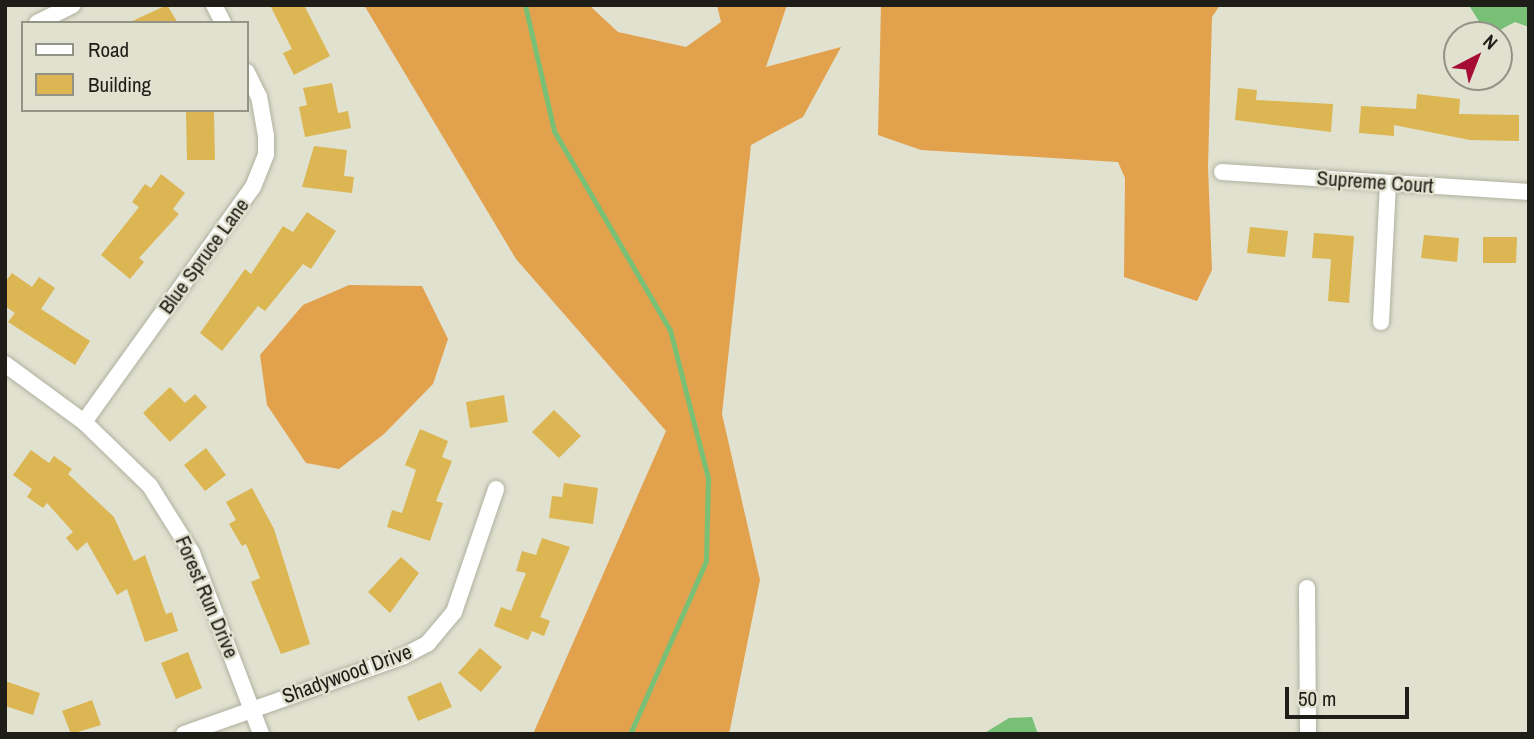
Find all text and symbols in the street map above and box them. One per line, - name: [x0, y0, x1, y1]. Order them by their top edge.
- legend: [21, 21, 248, 112]
- north arrow: [1443, 21, 1513, 91]
- text: N: [1478, 28, 1504, 55]
- text: Road: [88, 35, 129, 64]
- text: Building: [88, 70, 151, 99]
- street label: Supreme Court: [1316, 165, 1434, 199]
- street label: Blue Spruce Lane: [154, 193, 254, 319]
- street label: Forest Run Drive: [170, 532, 244, 662]
- street label: Shadywood Drive: [279, 639, 415, 709]
- scale bar: [1289, 672, 1413, 716]
- text: 50 m: [1298, 684, 1336, 713]

